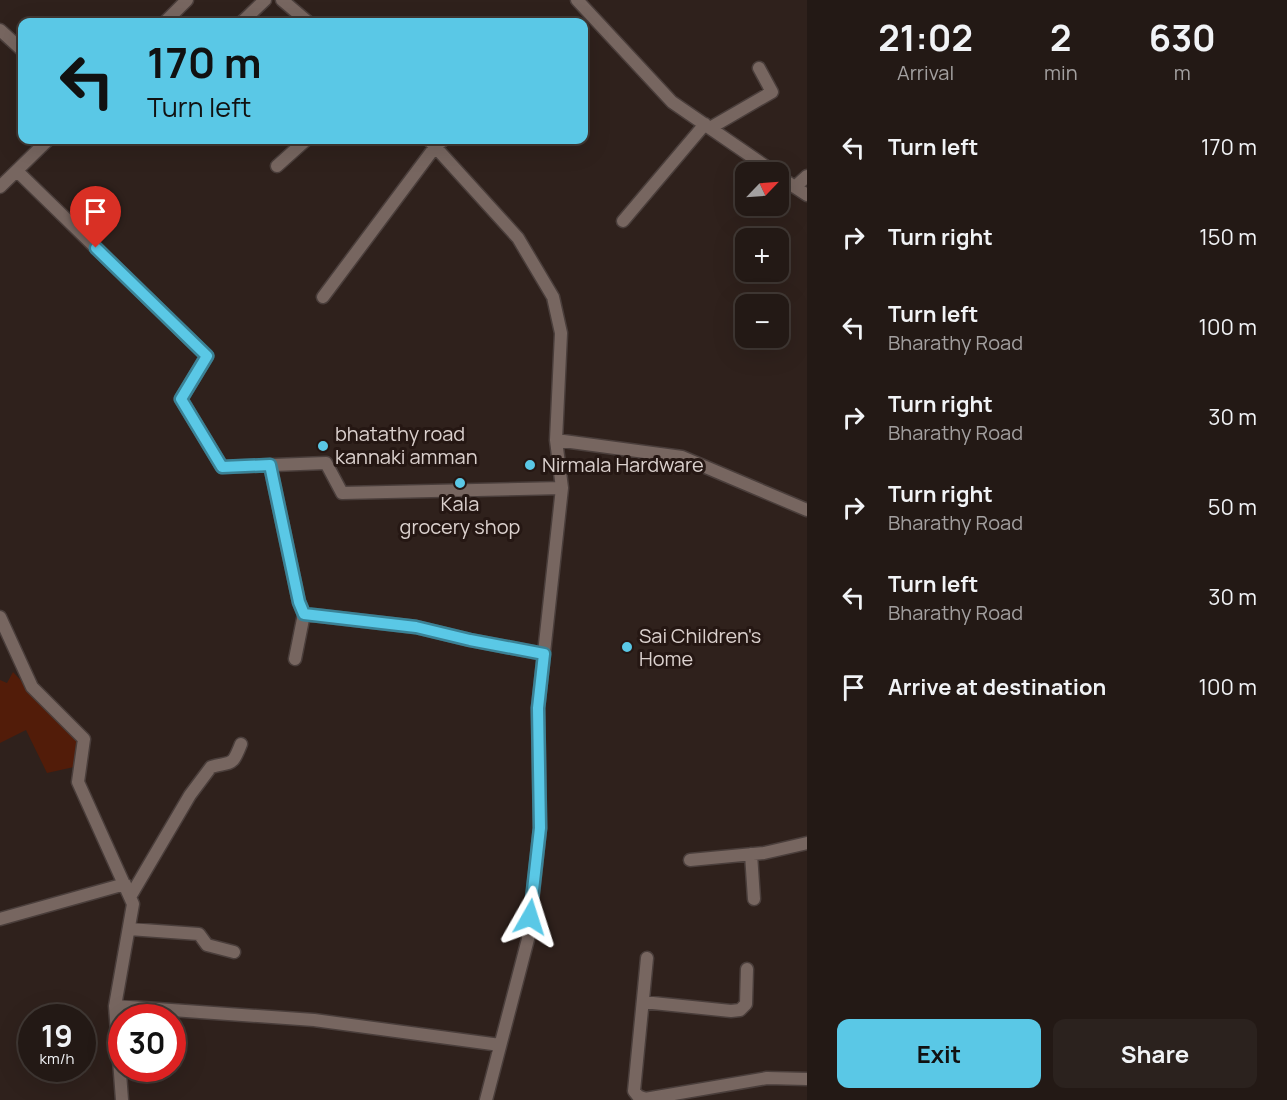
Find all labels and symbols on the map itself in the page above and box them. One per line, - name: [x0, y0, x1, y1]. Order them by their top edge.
- north arrow: [735, 162, 789, 216]
- pin: [70, 186, 121, 248]
- place label: bhatathy road kannaki amman: [335, 420, 478, 470]
- marker: bhatathy road kannaki amman: [316, 439, 330, 453]
- place label: Nirmala Hardware: [542, 451, 704, 478]
- marker: Nirmala Hardware: [523, 458, 537, 472]
- marker: Kala grocery shop: [453, 476, 467, 490]
- place label: Kala grocery shop: [400, 490, 521, 540]
- place label: Sai Children's Home: [639, 622, 761, 672]
- marker: Sai Children's Home: [620, 640, 634, 654]
- position arrow: [498, 885, 562, 949]
- speed limit sign: 30: [108, 1004, 186, 1082]

